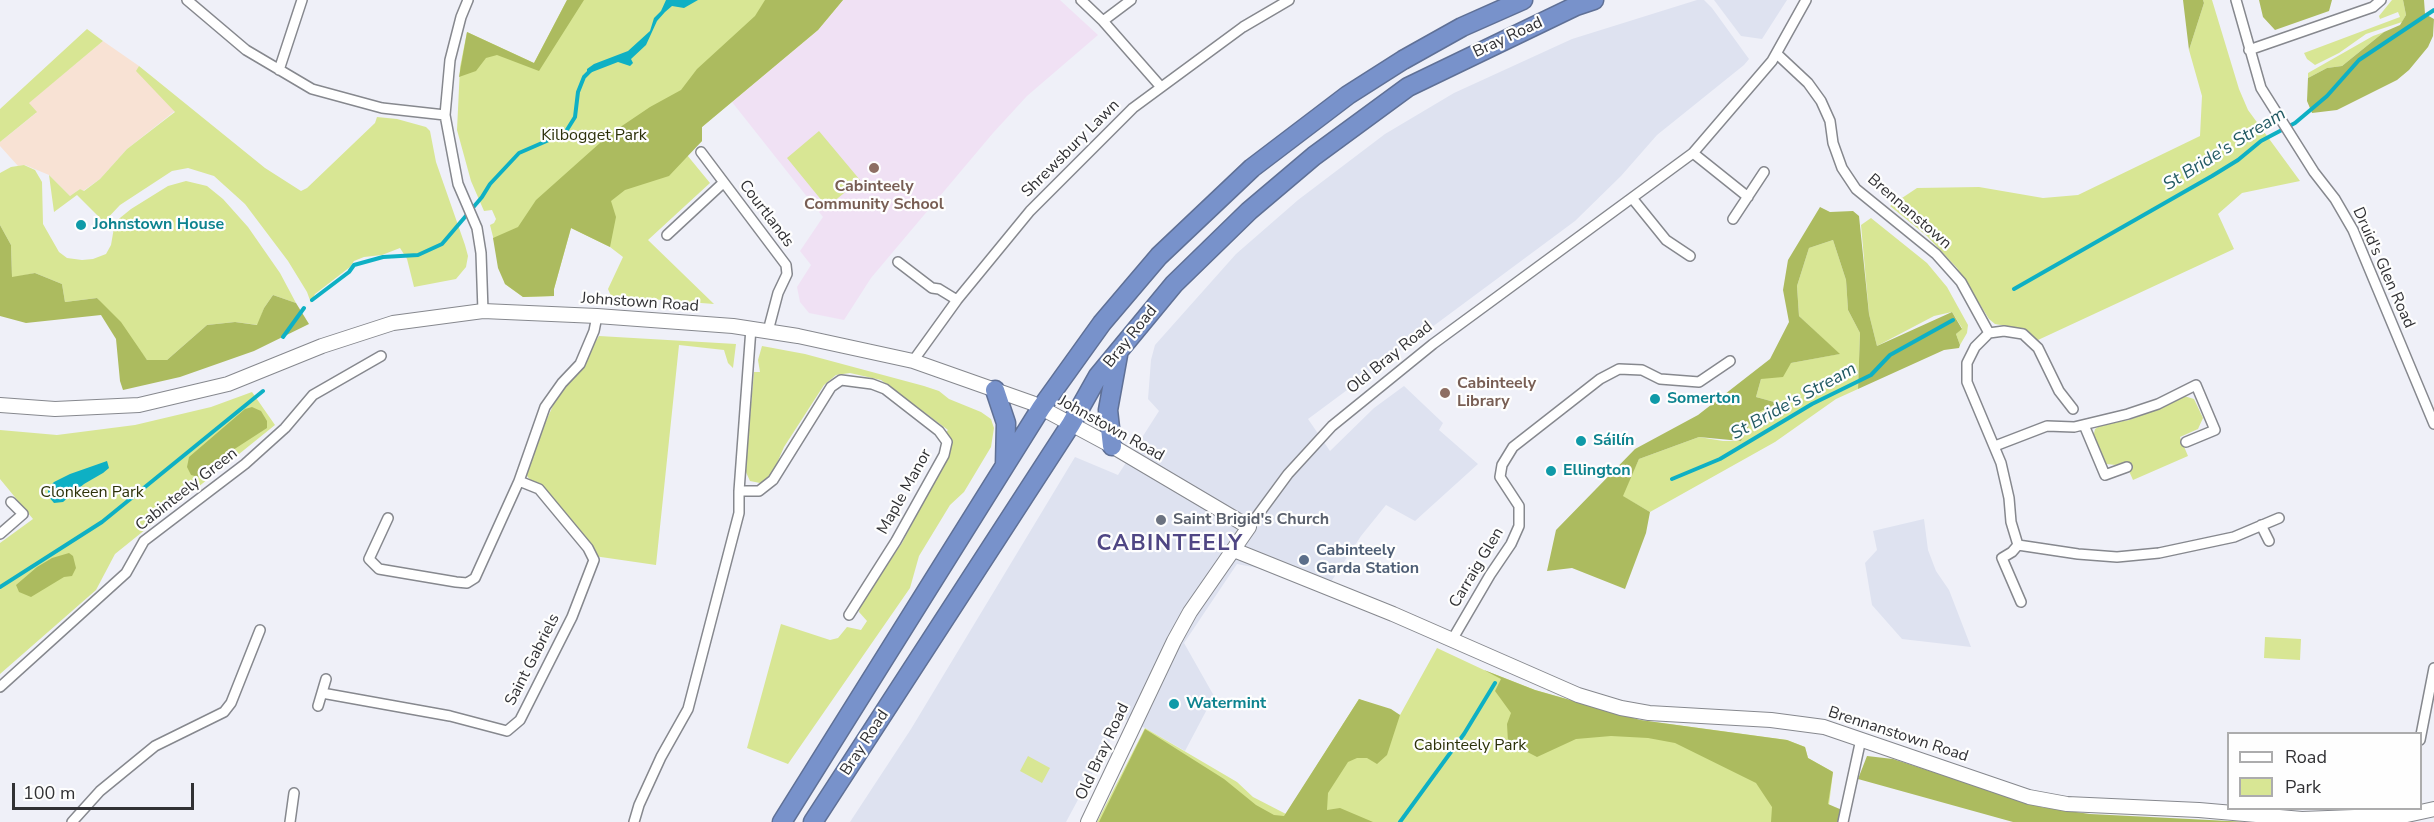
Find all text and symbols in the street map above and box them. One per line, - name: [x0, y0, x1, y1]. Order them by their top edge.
- street label: Bray Road: [1470, 14, 1546, 62]
- street label: Shrewsbury Lawn: [1018, 96, 1124, 202]
- water label: St Bride's Stream: [2160, 104, 2290, 196]
- park label: Kilbogget Park: [541, 126, 647, 146]
- marker: Cabinteely Community School: [867, 161, 881, 175]
- street label: Brennanstown: [1863, 170, 1955, 254]
- street label: Courtlands: [735, 177, 797, 251]
- place label: Cabinteely Community School: [804, 177, 944, 215]
- street label: Druid's Glen Road: [2348, 205, 2418, 331]
- place label: Johnstown House: [93, 215, 224, 235]
- marker: Johnstown House: [74, 218, 88, 232]
- street label: Johnstown Road: [580, 289, 700, 317]
- street label: Bray Road: [1100, 302, 1162, 372]
- street label: Old Bray Road: [1343, 318, 1437, 398]
- water label: St Bride's Stream: [1727, 359, 1861, 445]
- place label: Cabinteely Library: [1457, 374, 1536, 412]
- marker: Cabinteely Library: [1438, 386, 1452, 400]
- place label: Somerton: [1667, 389, 1740, 409]
- street label: Johnstown Road: [1055, 392, 1167, 466]
- marker: Somerton: [1648, 392, 1662, 406]
- place label: Sáilín: [1593, 431, 1634, 451]
- marker: Sáilín: [1574, 434, 1588, 448]
- street label: Cabinteely Green: [132, 444, 242, 536]
- street label: Maple Manor: [874, 446, 936, 538]
- place label: Ellington: [1563, 461, 1631, 481]
- marker: Ellington: [1544, 464, 1558, 478]
- park label: Clonkeen Park: [40, 483, 144, 503]
- place label: Saint Brigid's Church: [1173, 510, 1329, 530]
- marker: Saint Brigid's Church: [1154, 513, 1168, 527]
- street label: Carraig Glen: [1446, 525, 1508, 611]
- district label: CABINTEELY: [1096, 532, 1244, 558]
- place label: Cabinteely Garda Station: [1316, 541, 1419, 579]
- marker: Cabinteely Garda Station: [1297, 553, 1311, 567]
- street label: Saint Gabriels: [502, 611, 564, 709]
- place label: Watermint: [1186, 694, 1266, 714]
- marker: Watermint: [1167, 697, 1181, 711]
- street label: Old Bray Road: [1072, 700, 1134, 804]
- street label: Brennanstown Road: [1825, 703, 1971, 767]
- street label: Bray Road: [837, 707, 893, 779]
- legend: [2227, 732, 2422, 810]
- park label: Cabinteely Park: [1414, 736, 1526, 756]
- text: Road: [2285, 745, 2327, 769]
- scale bar: [15, 771, 196, 809]
- text: Park: [2285, 775, 2321, 799]
- text: 100 m: [23, 781, 75, 805]

